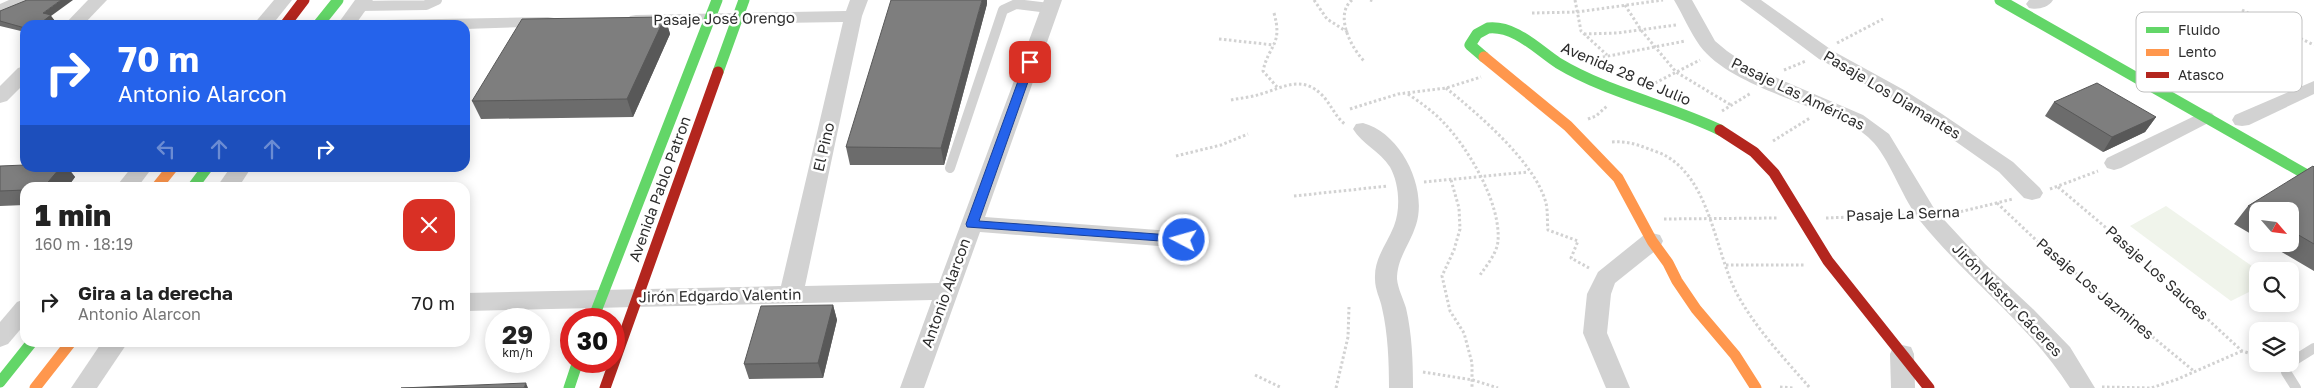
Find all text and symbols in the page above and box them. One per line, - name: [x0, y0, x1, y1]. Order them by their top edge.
- street label: Pasaje José Orengo: [653, 8, 795, 28]
- legend: [2136, 12, 2302, 92]
- text: Fluido: [2178, 21, 2220, 38]
- text: 70 m: [118, 38, 199, 80]
- street label: Avenida 28 de Julio: [1559, 38, 1694, 109]
- icon: right: [35, 40, 100, 105]
- pin: [1009, 41, 1051, 83]
- text: Lento: [2178, 43, 2216, 60]
- street label: Pasaje Los Diamantes: [1821, 46, 1964, 142]
- icon: arrive: [1016, 48, 1044, 76]
- street label: Pasaje Las Américas: [1729, 53, 1868, 133]
- text: Atasco: [2178, 66, 2224, 83]
- text: Antonio Alarcon: [118, 80, 287, 107]
- street label: Avenida Pablo Patron: [624, 114, 694, 264]
- street label: El Pino: [809, 120, 837, 173]
- icon: left: [152, 135, 180, 163]
- icon: ahead: [205, 135, 233, 163]
- icon: ahead: [258, 135, 286, 163]
- icon: right: [311, 135, 339, 163]
- text: 1 min: [35, 197, 111, 233]
- button: close: [403, 199, 455, 251]
- street label: Pasaje La Serna: [1846, 202, 1960, 224]
- north arrow: [2249, 202, 2299, 252]
- map controls: [2249, 202, 2299, 372]
- position arrow: [1157, 213, 1209, 265]
- street label: Pasaje Los Sauces: [2103, 221, 2213, 323]
- text: 160 m · 18:19: [35, 234, 133, 254]
- street label: Pasaje Los Jazmines: [2033, 234, 2158, 343]
- street label: Antonio Alarcon: [917, 235, 973, 350]
- street label: Jirón Néstor Cáceres: [1949, 239, 2067, 360]
- button: search: [2249, 262, 2299, 312]
- text: Gira a la derecha: [78, 281, 233, 304]
- street label: Jirón Edgardo Valentin: [638, 285, 802, 305]
- icon: right: [35, 288, 63, 316]
- text: 70 m: [412, 291, 455, 314]
- text: Antonio Alarcon: [78, 304, 201, 324]
- speed limit sign: 30: [560, 308, 625, 373]
- text: 29: [502, 319, 533, 350]
- button: layers: [2249, 322, 2299, 372]
- text: km/h: [502, 345, 533, 360]

